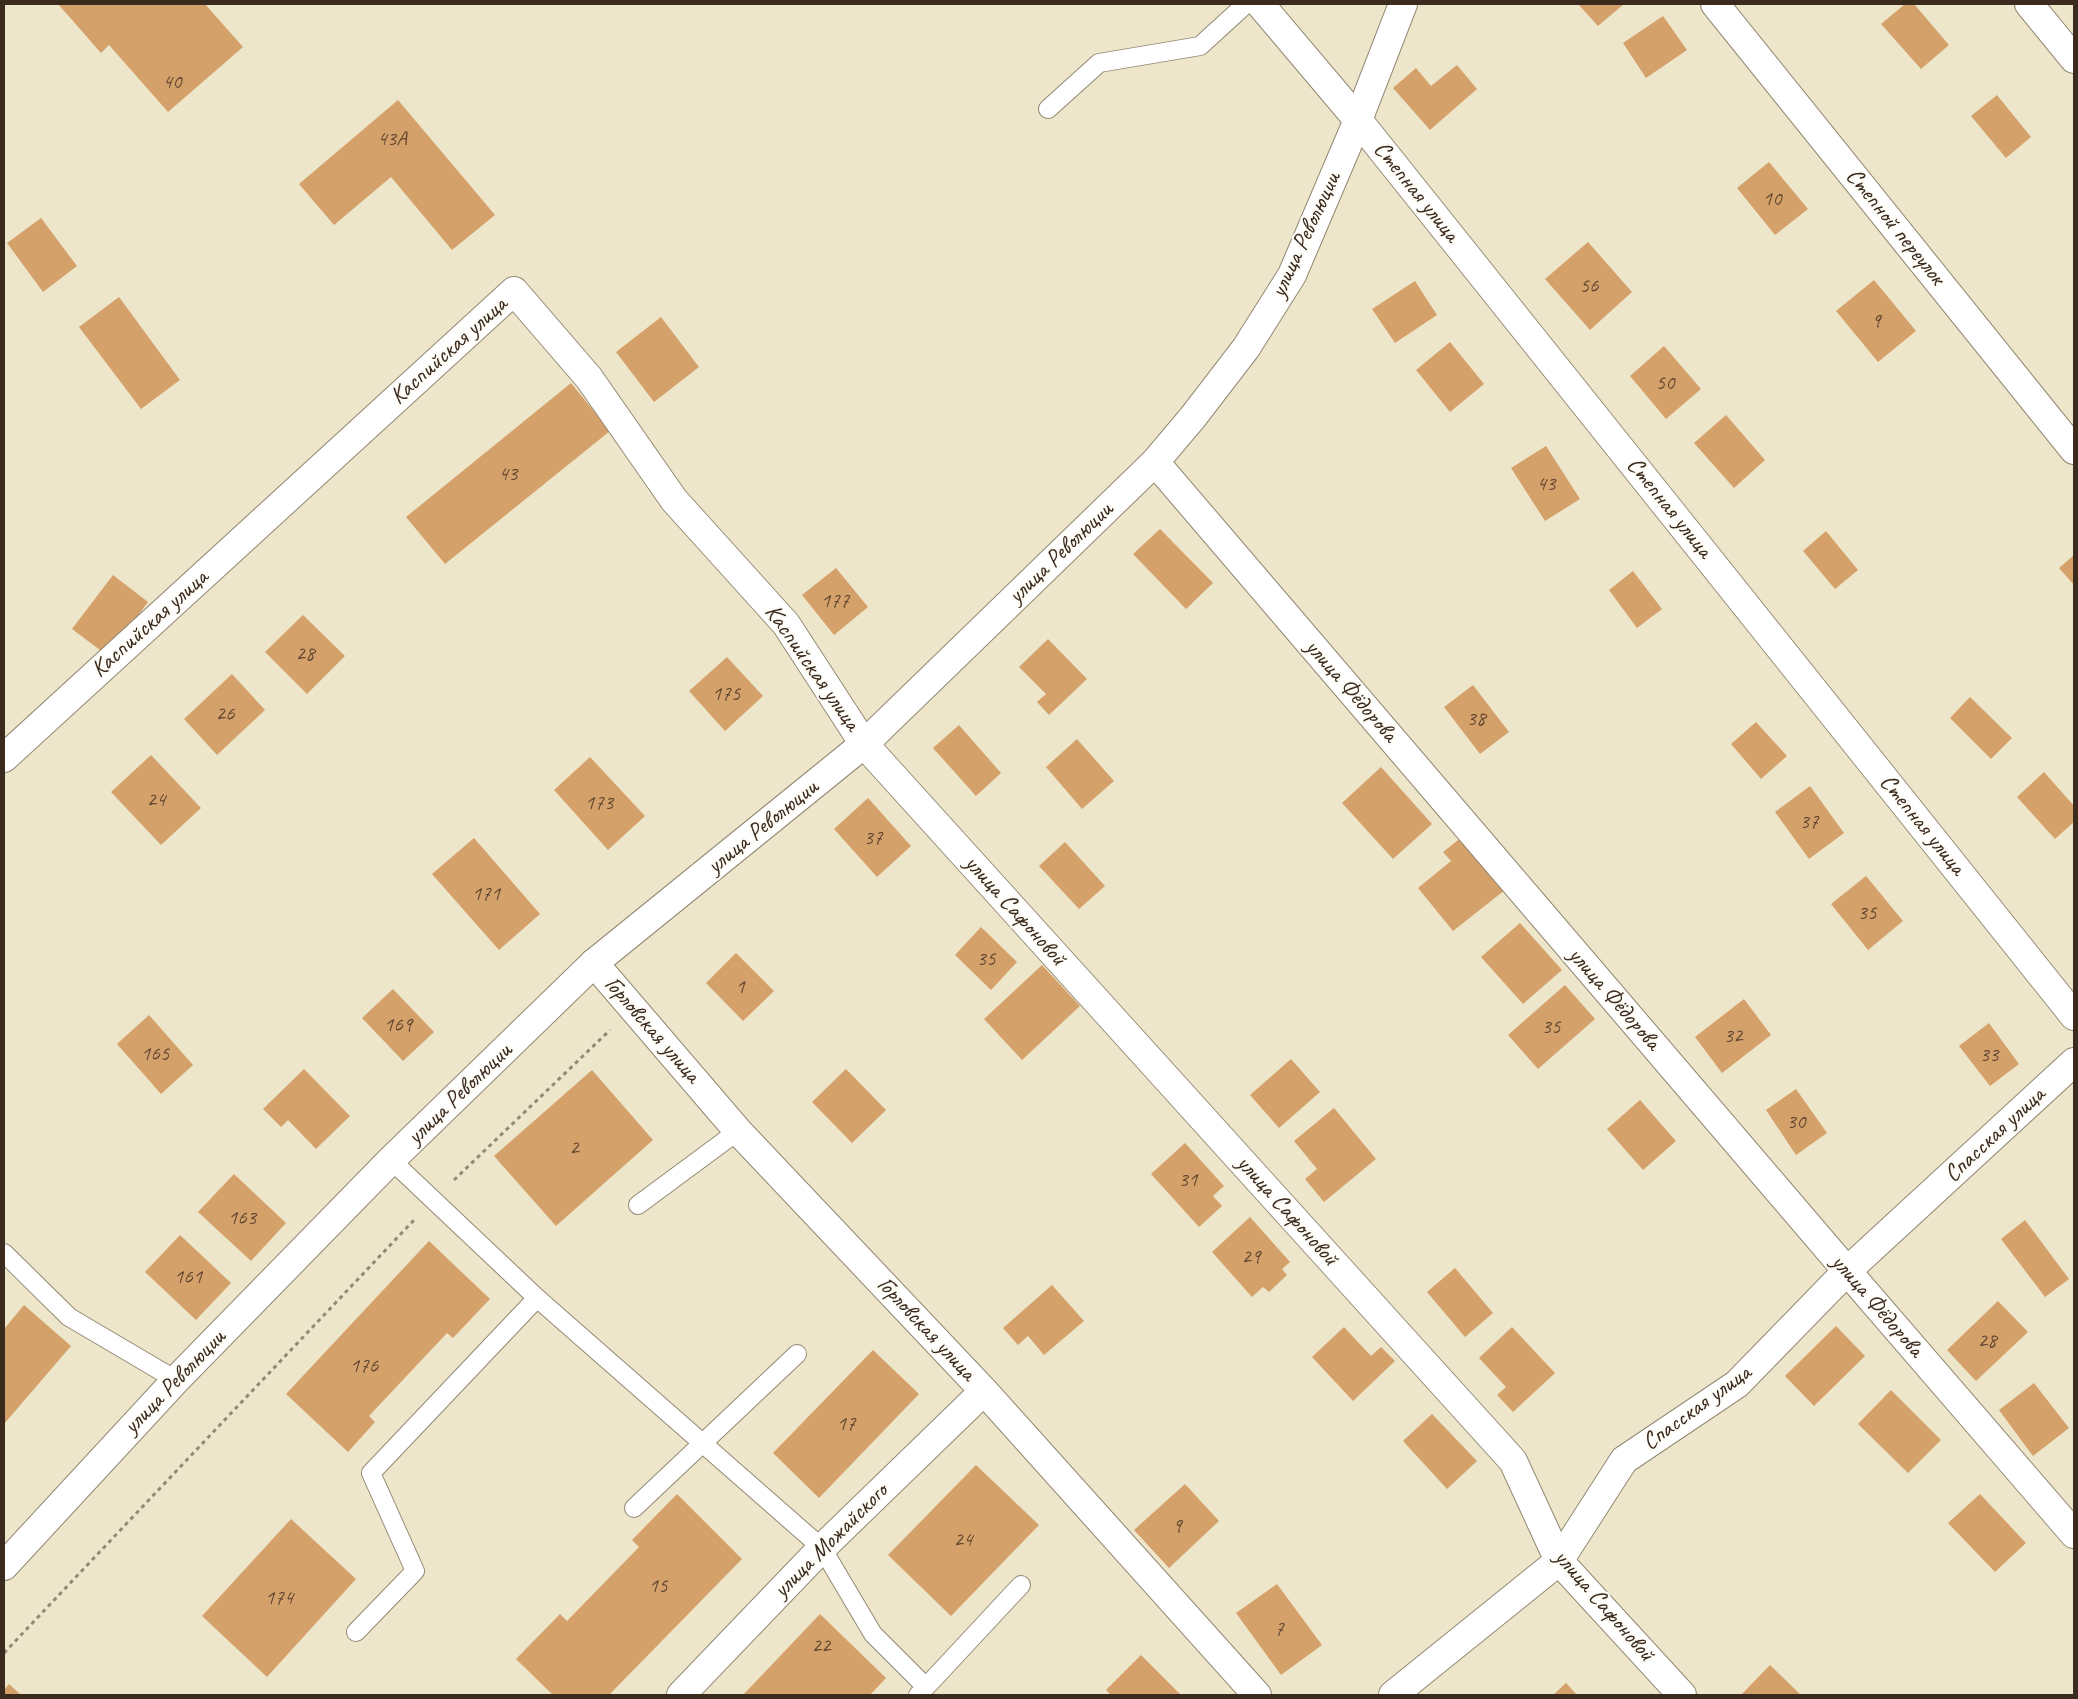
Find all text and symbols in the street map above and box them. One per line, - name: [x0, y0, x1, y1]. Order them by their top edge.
- house number: 40: [163, 69, 181, 95]
- house number: 43А: [377, 126, 407, 152]
- street label: Степная улица: [1367, 136, 1465, 248]
- street label: Степной переулок: [1839, 163, 1951, 291]
- street label: улица Революции: [1264, 168, 1348, 302]
- house number: 10: [1763, 186, 1781, 212]
- house number: 56: [1580, 273, 1598, 299]
- street label: Каспийская улица: [384, 291, 514, 411]
- house number: 9: [1871, 308, 1881, 334]
- house number: 50: [1656, 370, 1674, 396]
- street label: Степная улица: [1620, 452, 1718, 564]
- house number: 43: [499, 461, 517, 487]
- house number: 43: [1537, 471, 1555, 497]
- street label: улица Революции: [1002, 496, 1120, 610]
- street label: Каспийская улица: [85, 564, 215, 684]
- house number: 177: [821, 588, 849, 614]
- street label: Каспийская улица: [758, 599, 866, 737]
- street label: улица Фёдорова: [1298, 634, 1404, 748]
- house number: 28: [296, 641, 314, 667]
- house number: 175: [712, 681, 740, 707]
- house number: 26: [216, 701, 234, 727]
- house number: 38: [1467, 706, 1485, 732]
- street label: Степная улица: [1873, 769, 1971, 881]
- street label: улица Революции: [701, 773, 825, 881]
- house number: 24: [147, 787, 165, 813]
- house number: 173: [585, 790, 613, 816]
- house number: 37: [1800, 809, 1818, 835]
- house number: 37: [864, 825, 882, 851]
- street label: улица Сафоновой: [958, 850, 1072, 972]
- house number: 171: [472, 881, 500, 907]
- house number: 35: [1858, 900, 1876, 926]
- street label: улица Фёдорова: [1561, 942, 1667, 1056]
- house number: 35: [977, 946, 995, 972]
- street label: Горловская улица: [598, 971, 706, 1089]
- house number: 1: [735, 974, 745, 1000]
- house number: 169: [384, 1012, 412, 1038]
- house number: 35: [1542, 1014, 1560, 1040]
- house number: 32: [1724, 1023, 1742, 1049]
- street label: улица Революции: [401, 1037, 519, 1151]
- house number: 165: [141, 1041, 169, 1067]
- house number: 33: [1980, 1042, 1998, 1068]
- street label: Спасская улица: [1939, 1081, 2051, 1189]
- house number: 30: [1787, 1109, 1805, 1135]
- house number: 2: [569, 1135, 579, 1161]
- street label: улица Сафоновой: [1230, 1150, 1344, 1272]
- house number: 31: [1179, 1167, 1197, 1193]
- house number: 163: [228, 1205, 256, 1231]
- house number: 29: [1242, 1244, 1260, 1270]
- street label: улица Фёдорова: [1824, 1249, 1930, 1363]
- house number: 161: [174, 1264, 202, 1290]
- street label: Горловская улица: [870, 1271, 982, 1387]
- street label: улица Революции: [118, 1323, 232, 1441]
- house number: 28: [1978, 1328, 1996, 1354]
- house number: 176: [350, 1353, 378, 1379]
- street label: Спасская улица: [1637, 1359, 1757, 1457]
- house number: 17: [837, 1411, 855, 1437]
- street label: улица Можайского: [768, 1478, 894, 1604]
- house number: 9: [1172, 1513, 1182, 1539]
- house number: 24: [954, 1527, 972, 1553]
- street label: улица Сафоновой: [1547, 1544, 1661, 1668]
- house number: 15: [649, 1573, 667, 1599]
- house number: 174: [265, 1585, 293, 1611]
- house number: 7: [1274, 1616, 1284, 1642]
- house number: 22: [812, 1633, 830, 1659]

